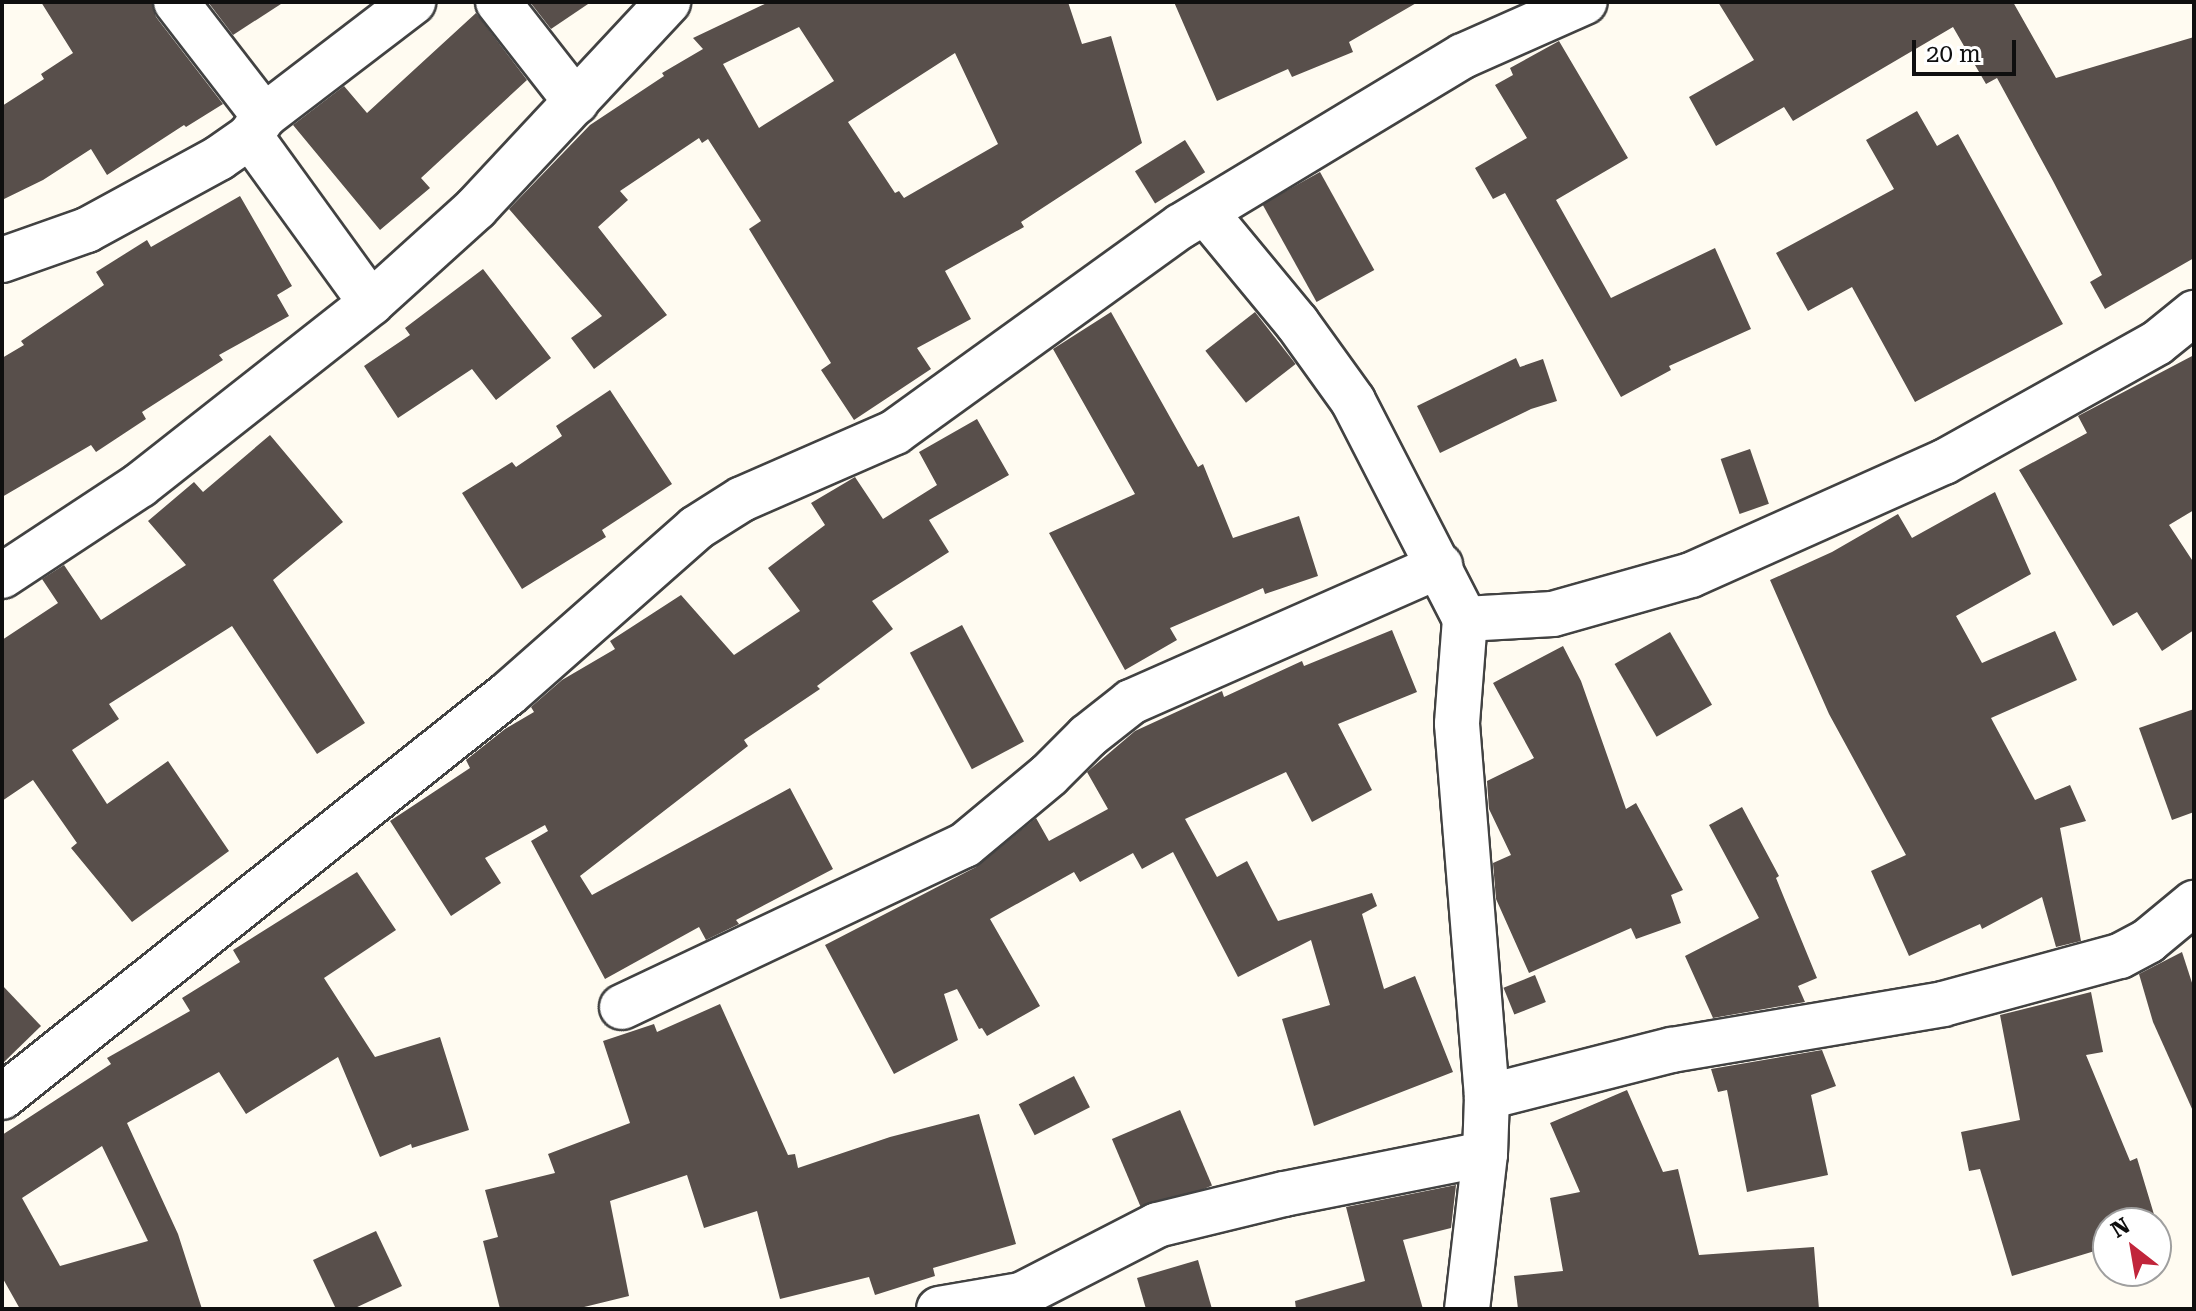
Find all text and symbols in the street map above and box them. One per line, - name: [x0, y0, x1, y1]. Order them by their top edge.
- scale bar: [1916, 24, 2020, 74]
- text: 20 m: [1926, 40, 1981, 68]
- north arrow: [2092, 1207, 2172, 1287]
- text: N: [2107, 1213, 2134, 1243]

